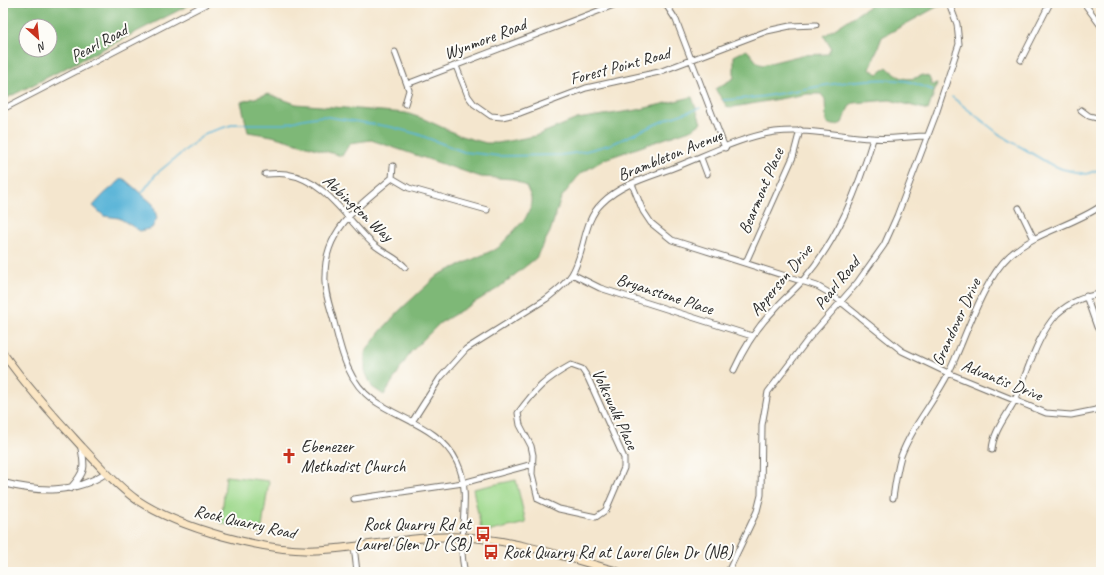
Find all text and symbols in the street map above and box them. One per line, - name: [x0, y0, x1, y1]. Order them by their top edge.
- street label: Wynmore Road: [441, 13, 532, 64]
- north arrow: [18, 18, 58, 58]
- street label: Pearl Road: [67, 18, 133, 67]
- text: N: [34, 39, 49, 56]
- street label: Forest Point Road: [568, 42, 675, 89]
- street label: Brambleton Avenue: [615, 124, 727, 186]
- street label: Bearmont Place: [734, 144, 789, 237]
- street label: Abbington Way: [318, 170, 398, 247]
- street label: Apperson Drive: [745, 239, 818, 320]
- street label: Pearl Road: [809, 251, 866, 314]
- street label: Bryanstone Place: [614, 269, 717, 320]
- street label: Grandover Drive: [927, 274, 986, 369]
- street label: Advantis Drive: [959, 354, 1047, 406]
- street label: Volkswalk Place: [587, 365, 643, 454]
- place label: Ebenezer Methodist Church: [301, 436, 406, 477]
- church icon: Ebenezer Methodist Church: [280, 447, 298, 465]
- street label: Rock Quarry Road: [192, 500, 300, 544]
- place label: Rock Quarry Rd at Laurel Glen Dr (SB): [355, 514, 473, 555]
- bus stop icon: Rock Quarry Rd at Laurel Glen Dr (SB): [474, 525, 492, 543]
- place label: Rock Quarry Rd at Laurel Glen Dr (NB): [503, 542, 734, 563]
- bus stop icon: Rock Quarry Rd at Laurel Glen Dr (NB): [482, 543, 500, 561]

